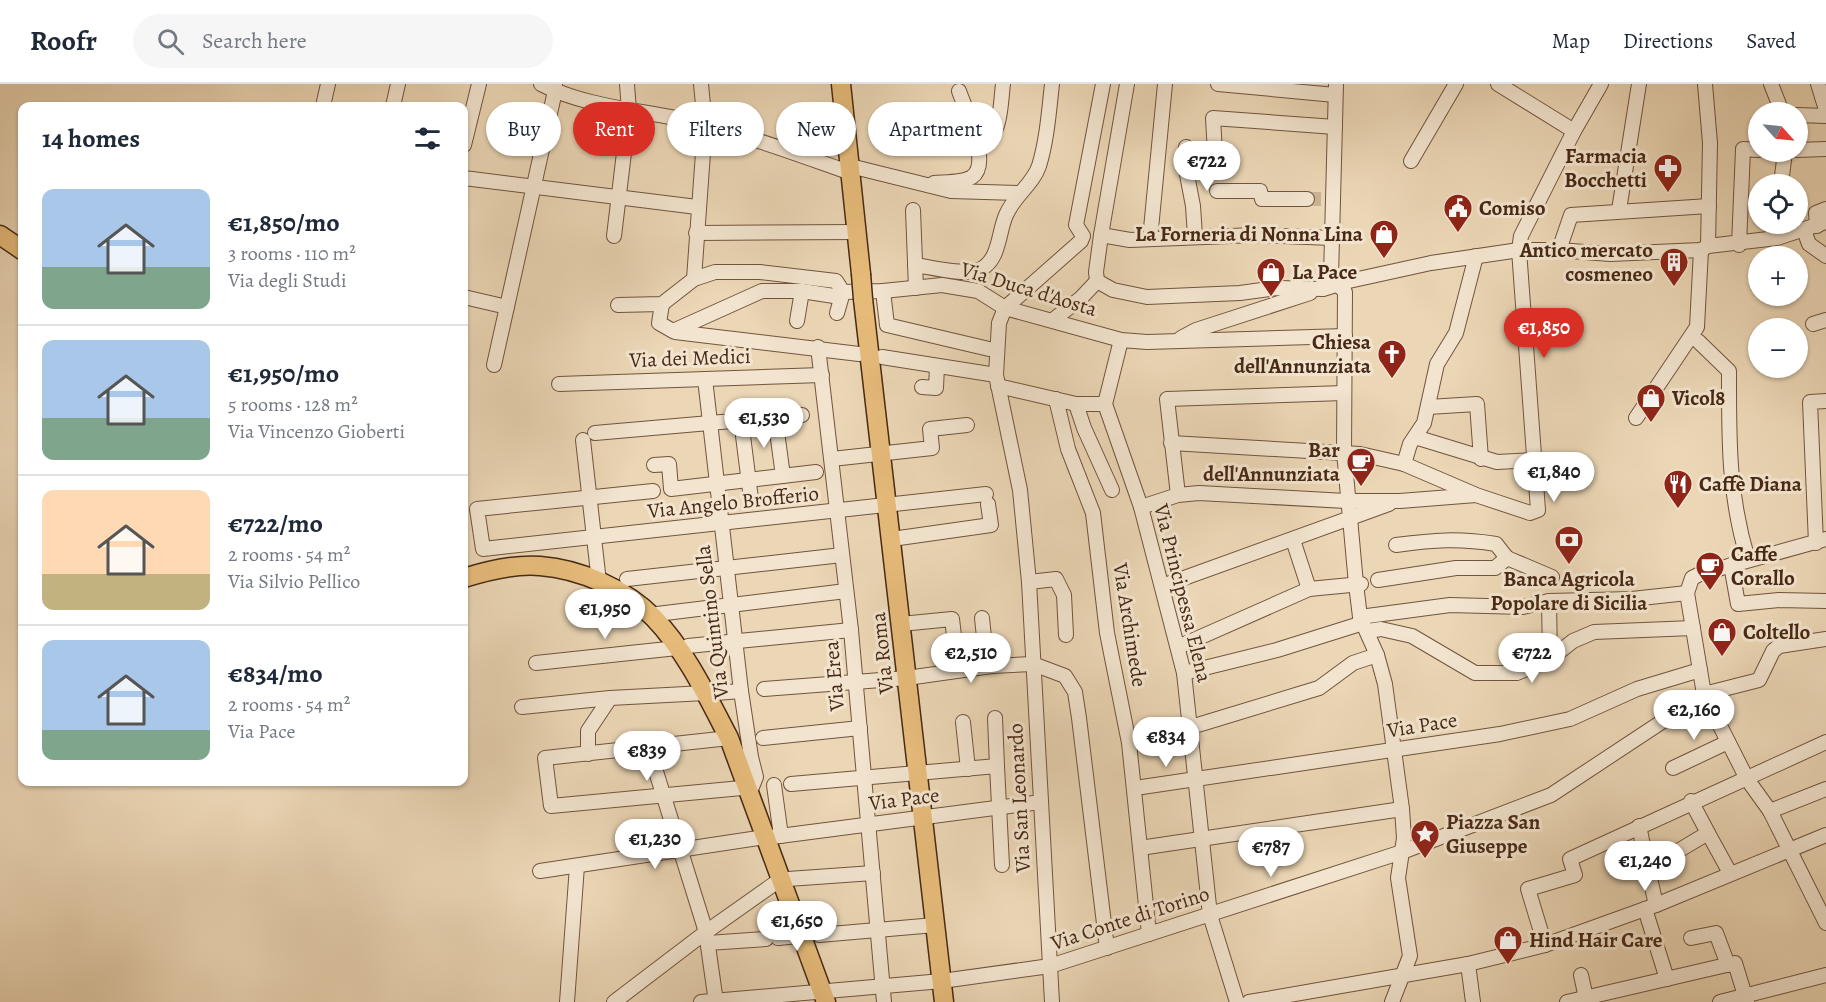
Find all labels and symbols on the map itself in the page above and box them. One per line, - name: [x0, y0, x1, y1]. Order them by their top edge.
- north arrow: [1748, 102, 1808, 162]
- pin: €722: [1171, 141, 1243, 192]
- place label: Farmacia Bocchetti: [1564, 142, 1648, 194]
- pharmacy icon: Farmacia Bocchetti: [1652, 152, 1684, 194]
- public building icon: Comiso: [1442, 192, 1474, 234]
- place label: Comiso: [1479, 194, 1546, 222]
- shop icon: La Forneria di Nonna Lina: [1368, 218, 1400, 260]
- place label: La Forneria di Nonna Lina: [1135, 220, 1364, 248]
- place label: Antico mercato cosmeneo: [1519, 236, 1653, 288]
- building icon: Antico mercato cosmeneo: [1658, 246, 1690, 288]
- street label: Via Duca d'Aosta: [957, 255, 1101, 323]
- shop icon: La Pace: [1255, 256, 1287, 298]
- place label: La Pace: [1292, 258, 1357, 286]
- pin: €1,850: [1495, 308, 1593, 359]
- place label: Chiesa dell'Annunziata: [1234, 328, 1372, 380]
- church icon: Chiesa dell'Annunziata: [1376, 338, 1408, 380]
- street label: Via dei Medici: [628, 342, 751, 374]
- shop icon: Vicol8: [1635, 382, 1667, 424]
- place label: Vicol8: [1671, 384, 1725, 412]
- pin: €1,530: [715, 398, 813, 449]
- place label: Bar dell'Annunziata: [1203, 436, 1341, 488]
- cafe icon: Bar dell'Annunziata: [1345, 446, 1377, 488]
- pin: €1,840: [1505, 452, 1603, 503]
- restaurant icon: Caffè Diana: [1662, 468, 1694, 510]
- place label: Caffè Diana: [1699, 470, 1803, 498]
- street label: Via Angelo Brofferio: [645, 479, 820, 525]
- street label: Via Principessa Elena: [1147, 500, 1219, 685]
- bank icon: Banca Agricola Popolare di Sicilia: [1553, 524, 1585, 566]
- place label: Caffe Corallo: [1731, 540, 1795, 592]
- street label: Via Quintino Sella: [689, 543, 735, 701]
- cafe icon: Caffe Corallo: [1694, 550, 1726, 592]
- street label: Via Archimede: [1106, 560, 1154, 689]
- place label: Banca Agricola Popolare di Sicilia: [1490, 565, 1648, 617]
- pin: €1,950: [556, 589, 654, 640]
- street label: Via Roma: [864, 611, 900, 696]
- shop icon: Coltello: [1706, 616, 1738, 658]
- place label: Coltello: [1743, 618, 1811, 646]
- pin: €2,510: [922, 633, 1020, 684]
- pin: €722: [1496, 633, 1568, 684]
- street label: Via Erea: [817, 639, 851, 713]
- pin: €2,160: [1645, 690, 1743, 741]
- street label: Via Pace: [1384, 706, 1459, 745]
- pin: €834: [1130, 717, 1202, 768]
- street label: Via San Leonardo: [1001, 723, 1037, 874]
- pin: €839: [611, 731, 683, 782]
- street label: Via Pace: [866, 781, 941, 817]
- place label: Piazza San Giuseppe: [1446, 808, 1541, 860]
- place icon: Piazza San Giuseppe: [1409, 818, 1441, 860]
- pin: €1,230: [606, 819, 704, 870]
- pin: €787: [1235, 827, 1307, 878]
- pin: €1,240: [1596, 841, 1694, 892]
- street label: Via Conte di Torino: [1046, 879, 1213, 957]
- pin: €1,650: [748, 901, 846, 952]
- shop icon: Hind Hair Care: [1492, 924, 1524, 966]
- place label: Hind Hair Care: [1529, 926, 1663, 954]

